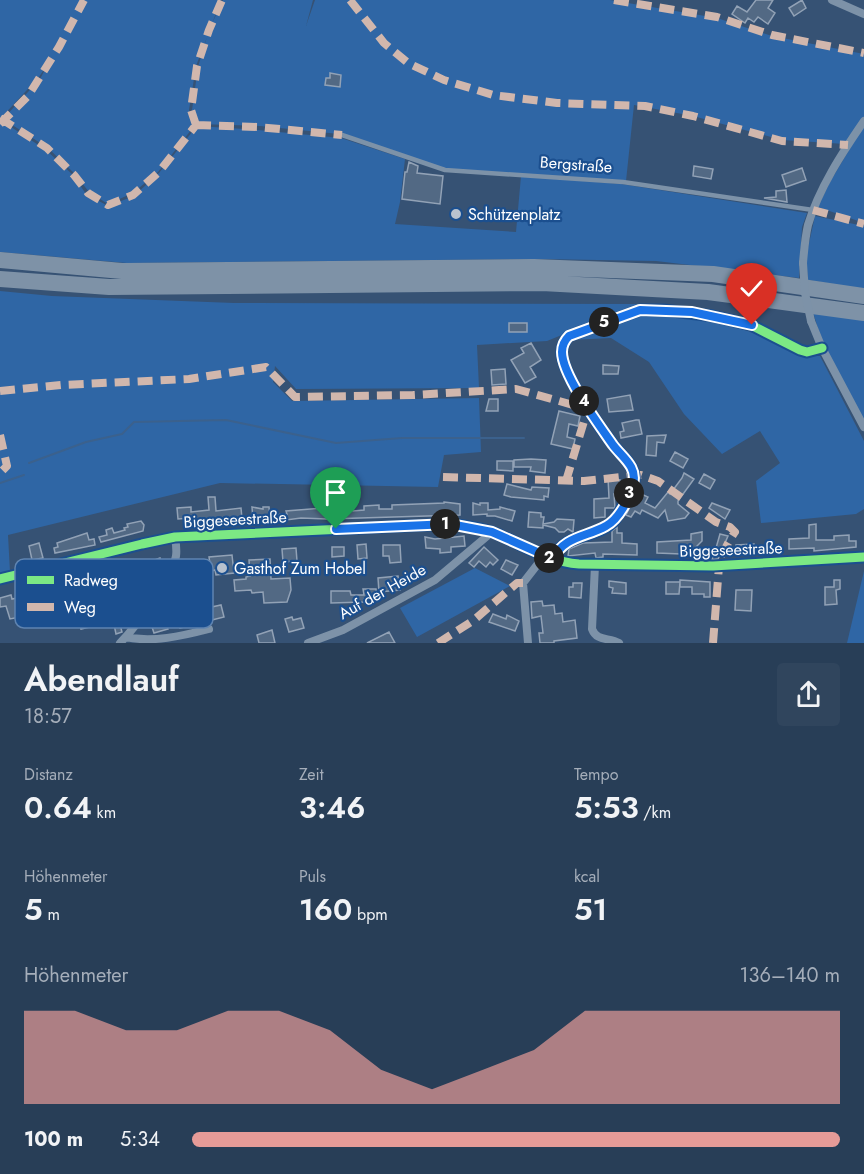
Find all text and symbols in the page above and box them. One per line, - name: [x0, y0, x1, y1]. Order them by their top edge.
- street label: Bergstraße: [539, 151, 613, 178]
- place label: Schützenplatz: [468, 203, 561, 226]
- marker: Schützenplatz: [449, 207, 463, 221]
- pin: [726, 263, 777, 325]
- icon: check: [735, 272, 768, 305]
- pin: 5: [589, 307, 619, 337]
- text: 5: [599, 310, 609, 333]
- pin: 4: [569, 386, 599, 416]
- text: 4: [578, 389, 590, 412]
- pin: [310, 467, 361, 529]
- icon: arrive: [319, 476, 352, 509]
- pin: 3: [614, 478, 644, 508]
- text: 3: [624, 481, 634, 504]
- street label: Biggeseestraße: [183, 505, 287, 534]
- pin: 1: [430, 509, 460, 539]
- text: 1: [441, 512, 449, 535]
- street label: Biggeseestraße: [679, 536, 783, 563]
- pin: 2: [534, 543, 564, 573]
- text: 2: [544, 546, 554, 569]
- place label: Gasthof Zum Hobel: [234, 557, 366, 580]
- street label: Auf der Heide: [334, 558, 430, 625]
- legend: [15, 559, 213, 628]
- marker: Gasthof Zum Hobel: [215, 561, 229, 575]
- text: Radweg: [64, 569, 118, 592]
- text: Weg: [64, 596, 96, 619]
- text: Abendlauf: [24, 656, 179, 703]
- button: share: [777, 663, 840, 726]
- text: 18:57: [24, 702, 72, 731]
- text: Distanz: [24, 763, 73, 786]
- text: Zeit: [299, 763, 323, 786]
- text: Tempo: [574, 763, 618, 786]
- text: 0.64: [24, 786, 92, 829]
- text: 3:46: [299, 786, 365, 829]
- text: 5:53: [574, 786, 639, 829]
- text: km: [92, 801, 116, 824]
- text: /km: [639, 801, 671, 824]
- text: Höhenmeter: [24, 865, 108, 888]
- text: Puls: [299, 865, 326, 888]
- text: kcal: [574, 865, 600, 888]
- text: 5: [24, 888, 43, 931]
- text: 160: [299, 888, 352, 931]
- text: 51: [574, 888, 607, 931]
- text: m: [43, 903, 60, 926]
- text: bpm: [352, 903, 388, 926]
- text: Höhenmeter: [24, 961, 128, 990]
- text: 136–140 m: [740, 961, 840, 990]
- text: 100 m: [24, 1125, 83, 1154]
- text: 5:34: [120, 1125, 160, 1154]

